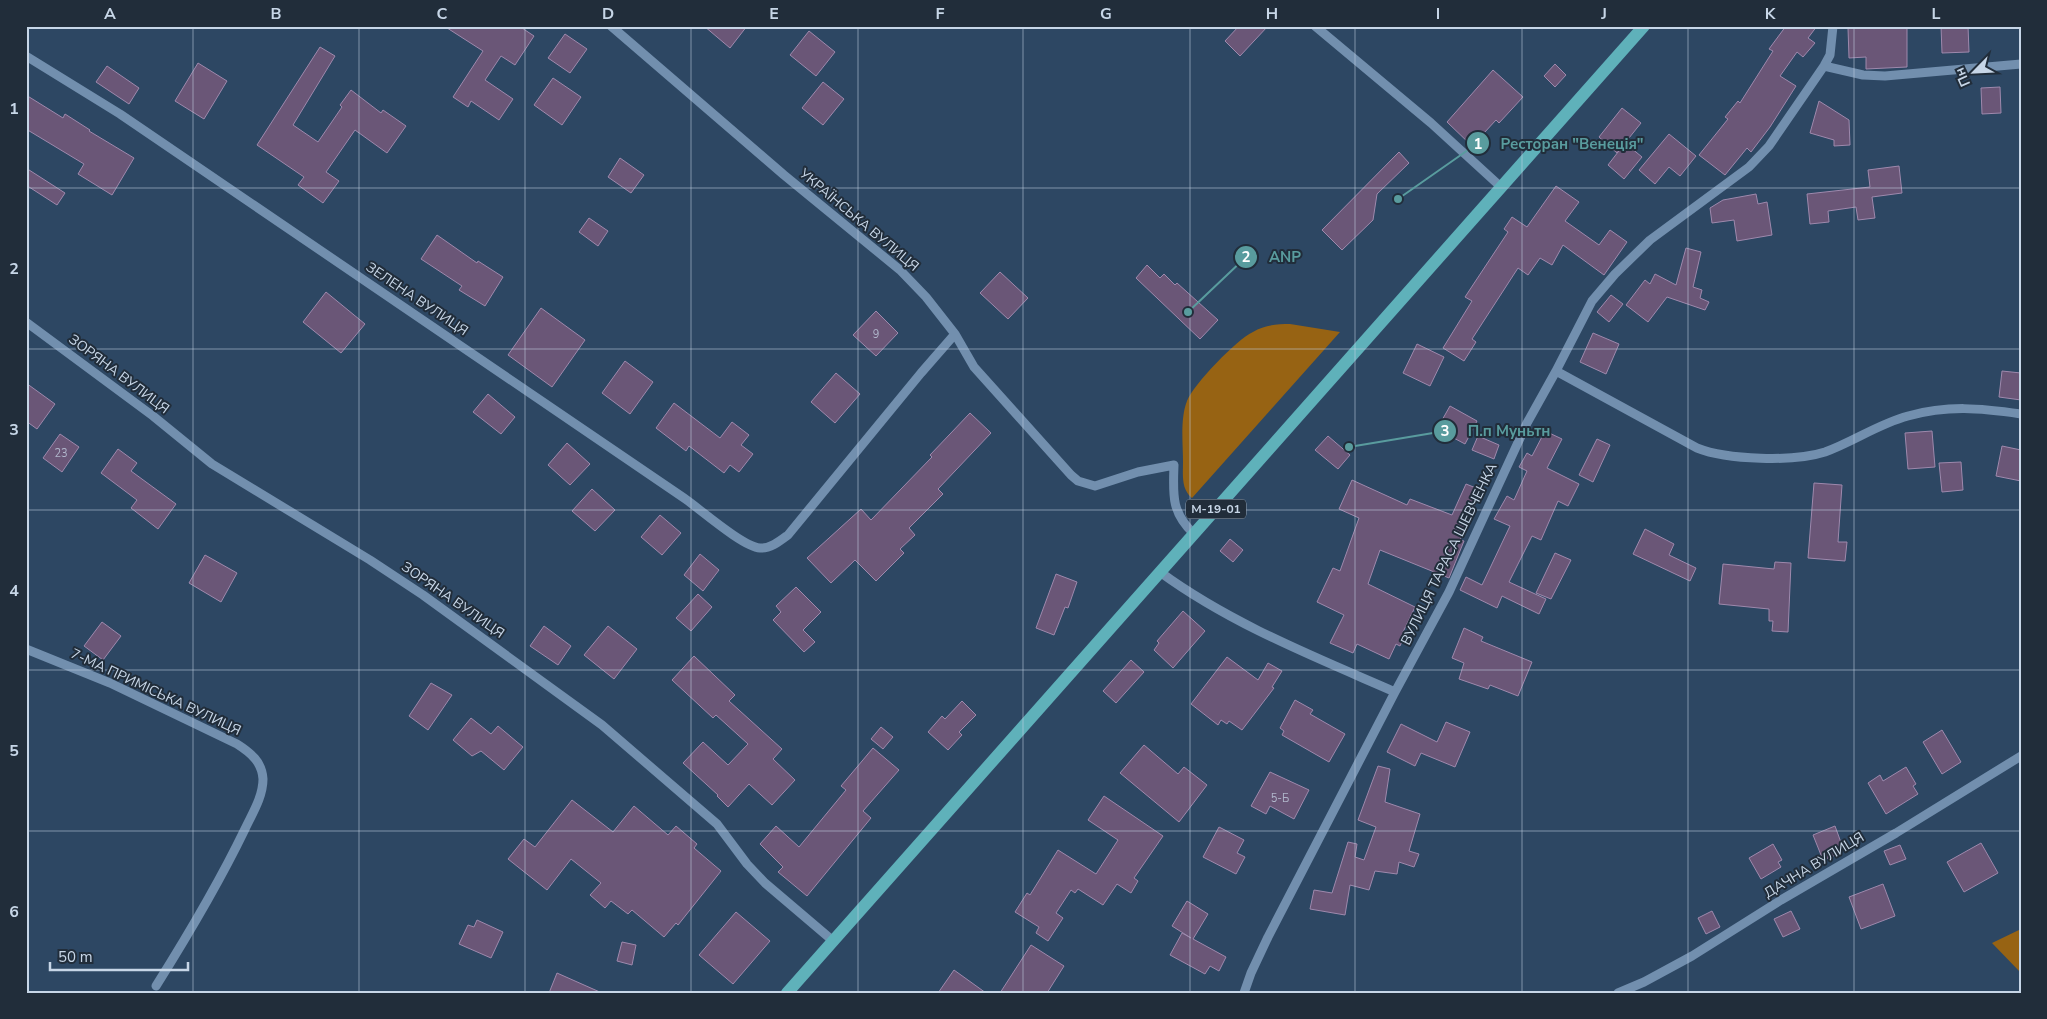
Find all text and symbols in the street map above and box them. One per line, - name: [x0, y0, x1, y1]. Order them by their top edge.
- text: A: [104, 3, 116, 25]
- text: B: [270, 3, 282, 25]
- text: C: [437, 3, 448, 25]
- text: D: [602, 3, 614, 25]
- text: E: [769, 3, 779, 25]
- text: F: [936, 3, 945, 25]
- text: G: [1100, 3, 1112, 25]
- text: H: [1266, 3, 1278, 25]
- text: I: [1436, 3, 1440, 25]
- text: J: [1600, 3, 1607, 25]
- text: K: [1765, 3, 1777, 25]
- text: L: [1932, 3, 1941, 25]
- north arrow: [1950, 48, 2000, 98]
- text: Пн: [1950, 64, 1975, 90]
- text: 1: [9, 98, 19, 120]
- callout: Ресторан "Венеція": [1465, 128, 1653, 158]
- text: 1: [1473, 134, 1483, 154]
- text: Ресторан "Венеція": [1500, 134, 1644, 154]
- street label: УКРАЇНСЬКА ВУЛИЦЯ: [794, 164, 923, 276]
- callout: ANP: [1234, 242, 1311, 272]
- text: 2: [1241, 247, 1251, 267]
- text: ANP: [1269, 247, 1301, 267]
- text: 2: [9, 258, 19, 280]
- street label: ЗЕЛЕНА ВУЛИЦЯ: [362, 258, 472, 340]
- house number: 9: [873, 327, 879, 342]
- street label: ЗОРЯНА ВУЛИЦЯ: [65, 330, 173, 418]
- callout: П.п Муньтн: [1433, 416, 1560, 446]
- text: 3: [9, 419, 19, 441]
- text: 3: [1440, 421, 1450, 441]
- text: П.п Муньтн: [1468, 421, 1550, 441]
- house number: 23: [54, 446, 68, 461]
- street label: ВУЛИЦЯ ТАРАСА ШЕВЧЕНКА: [1397, 460, 1501, 648]
- road number: М-19-01: [1186, 499, 1246, 518]
- street label: ЗОРЯНА ВУЛИЦЯ: [398, 557, 508, 643]
- text: 4: [9, 580, 19, 602]
- street label: 7-МА ПРИМІСЬКА ВУЛИЦЯ: [68, 644, 244, 740]
- text: 5: [9, 740, 19, 762]
- house number: 5-Б: [1271, 791, 1289, 806]
- street label: ДАЧНА ВУЛИЦЯ: [1760, 828, 1868, 902]
- text: 6: [9, 901, 19, 923]
- scale bar: [50, 939, 188, 971]
- text: 50 m: [58, 947, 93, 967]

